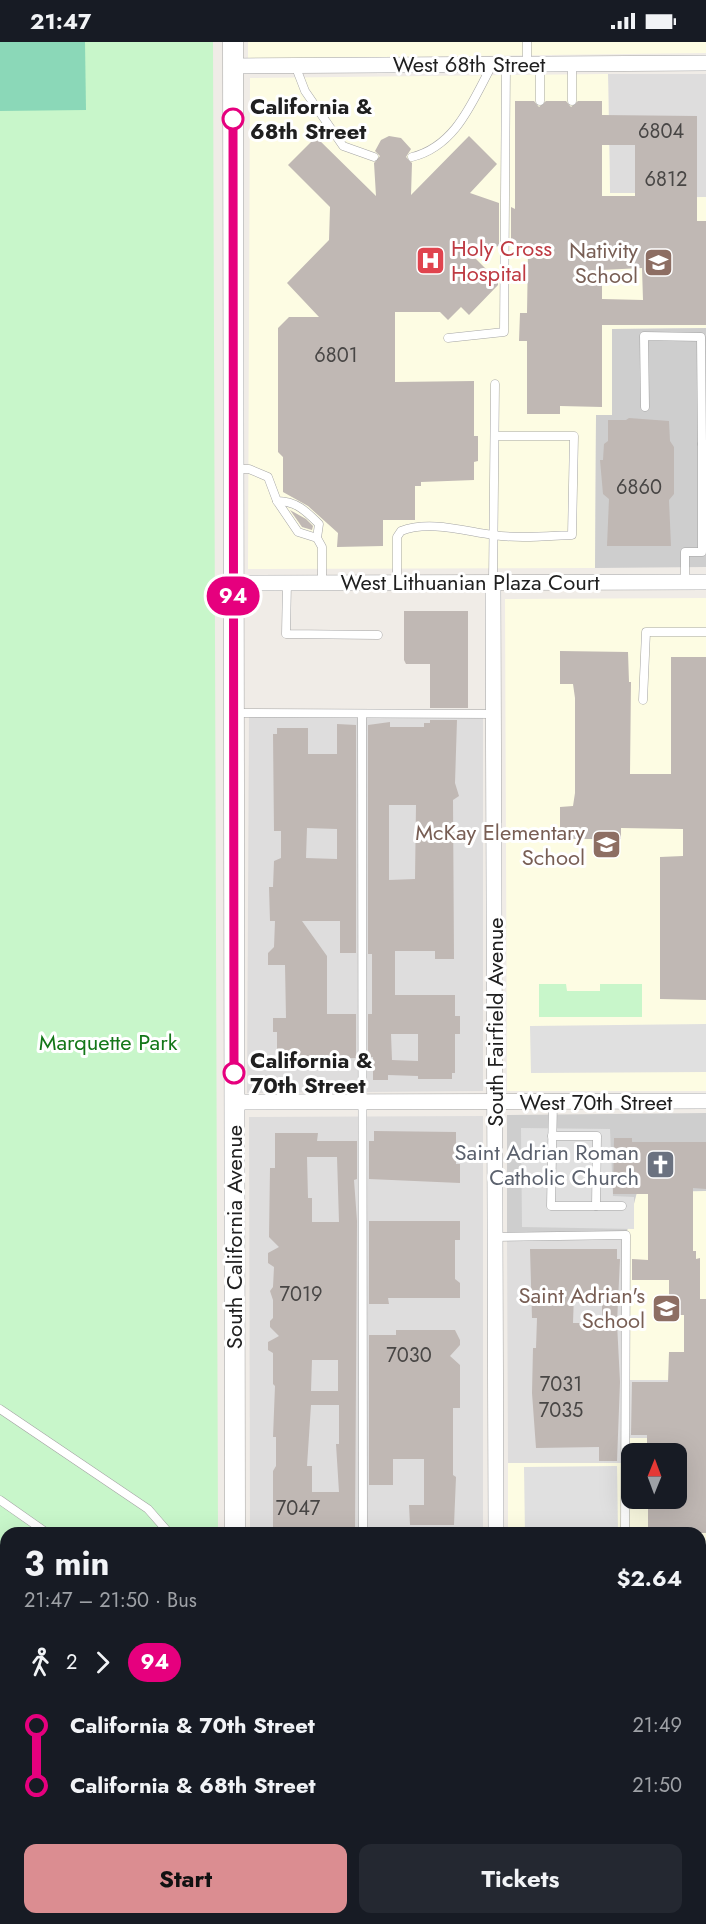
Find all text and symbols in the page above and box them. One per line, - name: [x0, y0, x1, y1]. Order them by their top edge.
- text: 21:47: [30, 5, 91, 37]
- street label: West 68th Street: [393, 48, 546, 80]
- place label: California & 68th Street: [250, 90, 373, 147]
- marker: California & 68th Street: [222, 108, 244, 130]
- house number: 6804: [638, 117, 684, 146]
- house number: 6812: [645, 165, 687, 194]
- place label: Holy Cross Hospital: [451, 232, 552, 289]
- place label: Nativity School: [569, 234, 638, 291]
- hospital icon: Holy Cross Hospital: [414, 245, 446, 277]
- school or university icon: Nativity School: [643, 247, 675, 279]
- house number: 6801: [314, 341, 358, 370]
- house number: 6860: [616, 473, 662, 502]
- street label: West Lithuanian Plaza Court: [340, 566, 600, 598]
- line badge: 94: [206, 576, 260, 616]
- text: 94: [219, 581, 247, 611]
- place label: McKay Elementary School: [415, 816, 585, 873]
- school or university icon: McKay Elementary School: [590, 829, 622, 861]
- street label: South Fairfield Avenue: [479, 917, 511, 1127]
- park label: Marquette Park: [39, 1026, 178, 1058]
- place label: California & 70th Street: [250, 1044, 373, 1101]
- marker: California & 70th Street: [223, 1062, 245, 1084]
- street label: West 70th Street: [520, 1086, 673, 1118]
- street label: South California Avenue: [218, 1125, 250, 1349]
- place label: Saint Adrian Roman Catholic Church: [455, 1136, 639, 1193]
- church icon: Saint Adrian Roman Catholic Church: [644, 1149, 676, 1181]
- place label: Saint Adrian's School: [518, 1279, 645, 1336]
- house number: 7019: [279, 1280, 323, 1309]
- school or university icon: Saint Adrian's School: [650, 1292, 682, 1324]
- house number: 7030: [386, 1341, 432, 1370]
- house number: 7031: [540, 1370, 582, 1399]
- house number: 7035: [539, 1396, 583, 1425]
- north arrow: [621, 1443, 687, 1509]
- map controls: [621, 1443, 687, 1509]
- house number: 7047: [276, 1494, 321, 1523]
- text: 3 min: [24, 1540, 110, 1587]
- text: $2.64: [617, 1562, 682, 1594]
- text: 21:47 – 21:50 · Bus: [24, 1586, 197, 1615]
- icon: walk: [24, 1646, 57, 1679]
- icon: forward: [86, 1646, 119, 1679]
- text: 94: [140, 1647, 169, 1677]
- text: 2: [66, 1648, 77, 1677]
- text: California & 70th Street: [70, 1709, 315, 1741]
- text: 21:49: [632, 1711, 682, 1740]
- text: California & 68th Street: [70, 1769, 316, 1801]
- text: 21:50: [632, 1771, 682, 1800]
- button: Start: [24, 1844, 347, 1913]
- button: Tickets: [359, 1844, 682, 1913]

